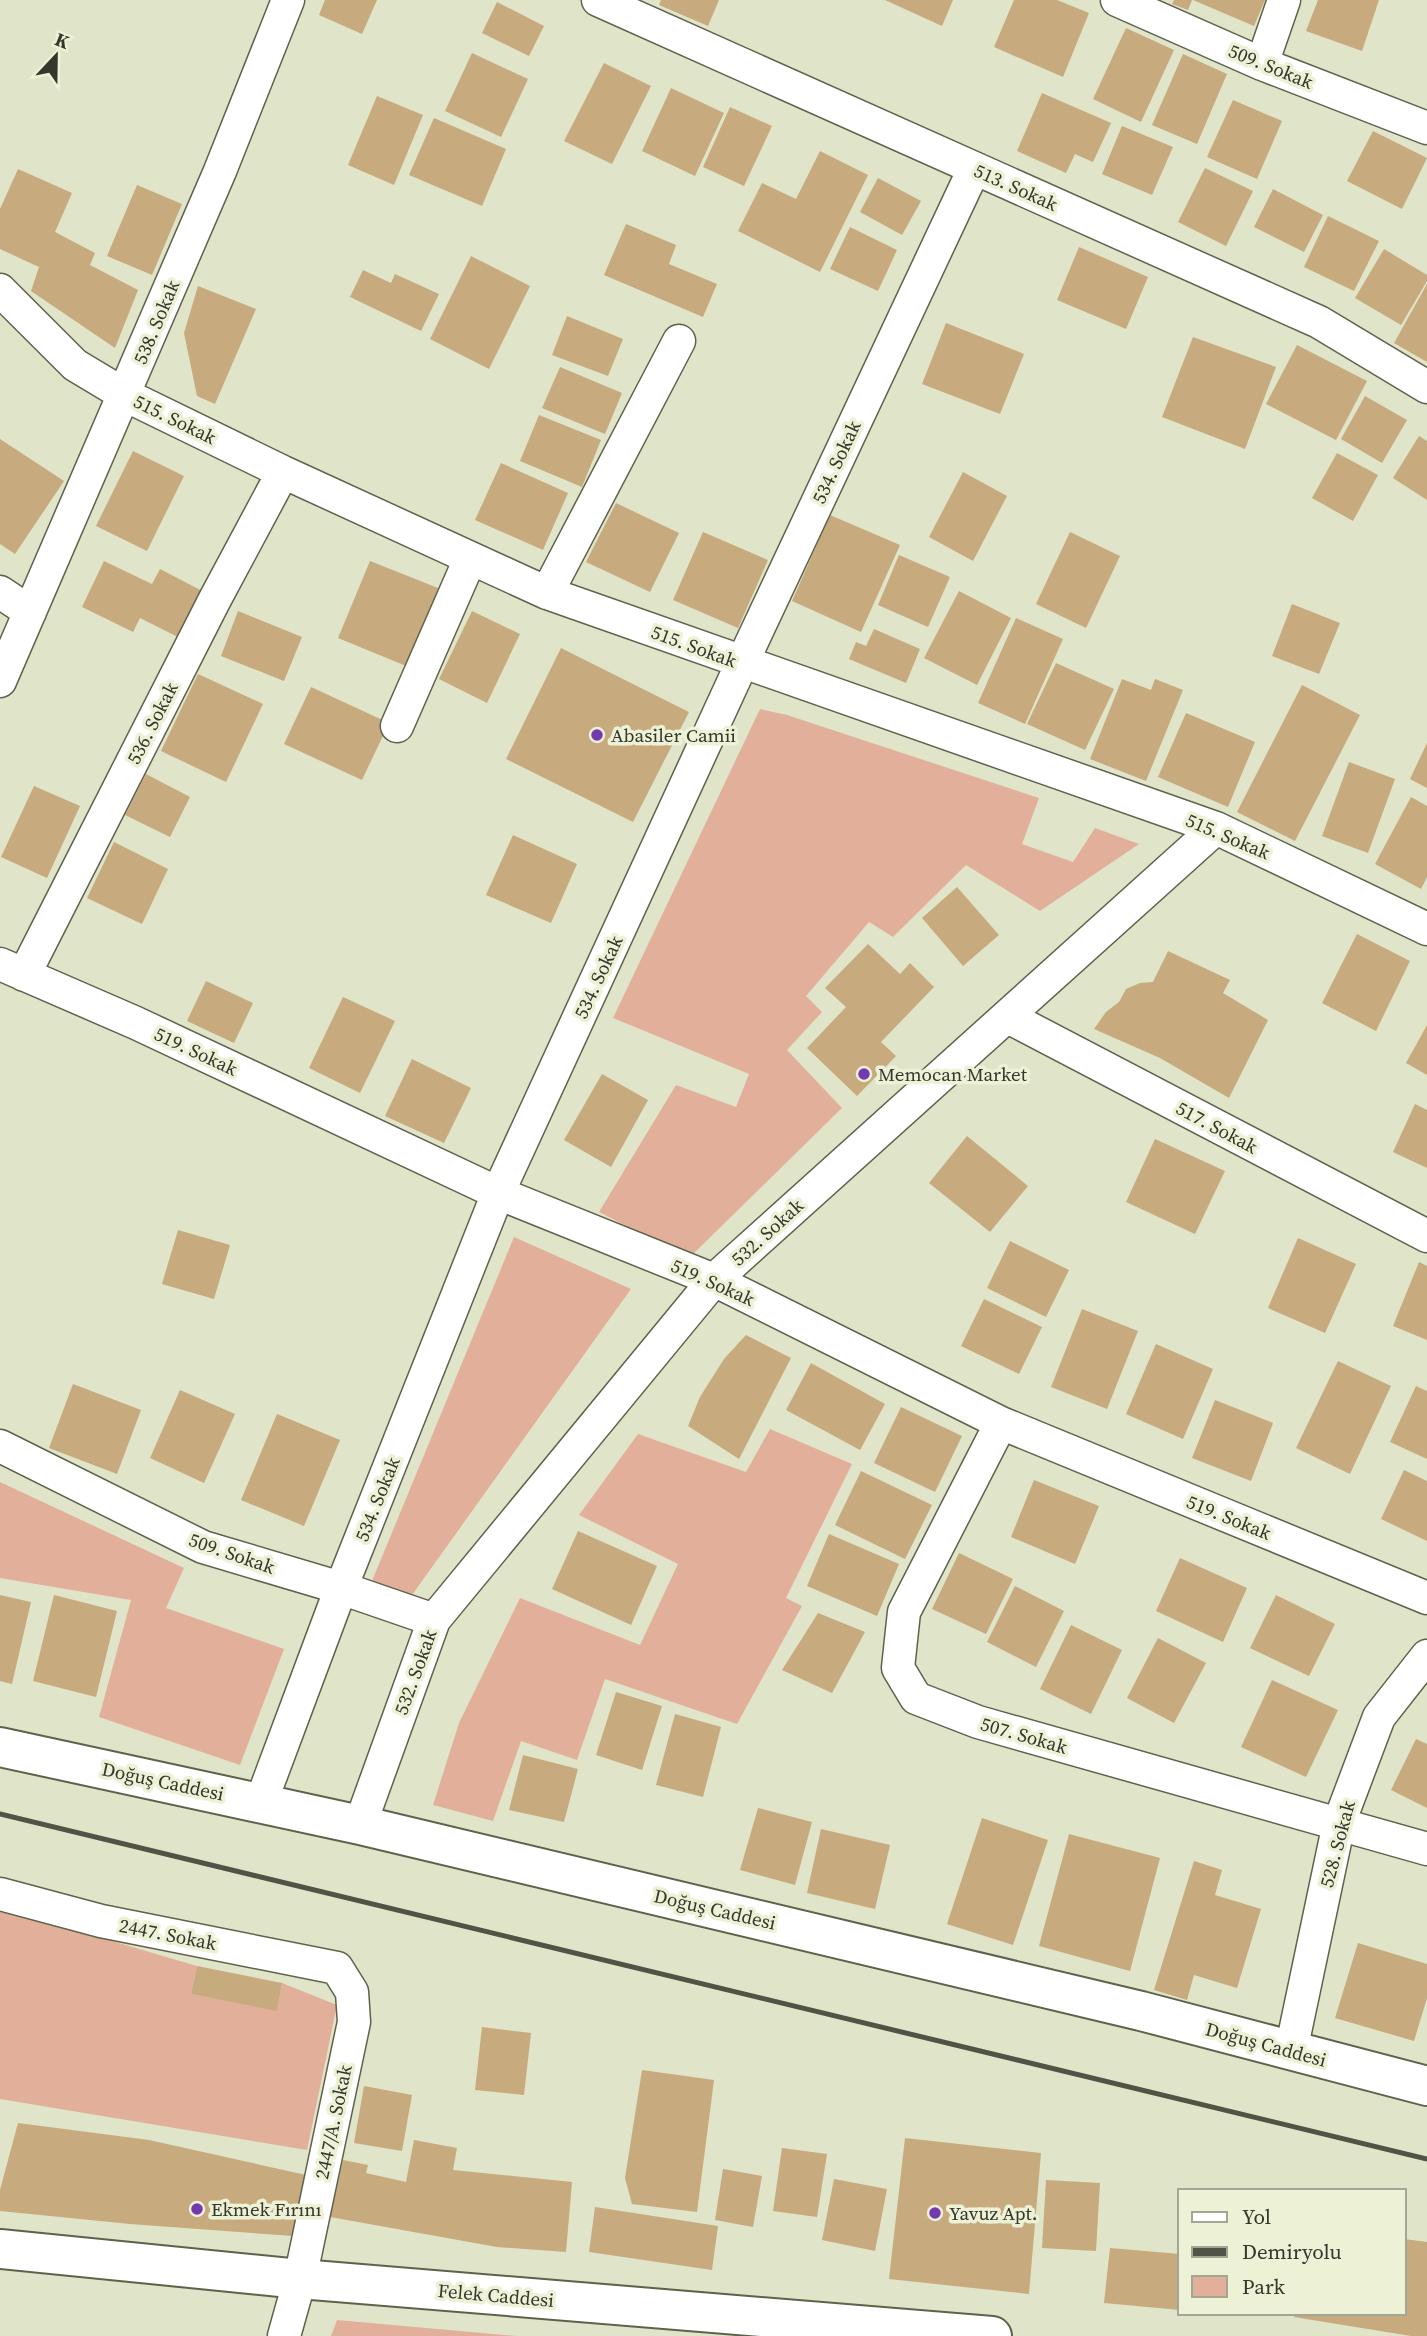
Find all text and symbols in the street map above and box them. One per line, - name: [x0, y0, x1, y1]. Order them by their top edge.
- north arrow: [21, 21, 91, 91]
- text: K: [51, 26, 74, 55]
- street label: 509. Sokak: [1225, 37, 1318, 95]
- street label: 513. Sokak: [970, 157, 1063, 217]
- street label: 538. Sokak: [127, 275, 186, 368]
- street label: 515. Sokak: [129, 388, 221, 450]
- street label: 534. Sokak: [805, 416, 867, 508]
- street label: 515. Sokak: [648, 619, 741, 674]
- street label: 536. Sokak: [120, 677, 184, 769]
- place label: Abasiler Camii: [611, 722, 736, 748]
- marker: Abasiler Camii: [589, 727, 605, 743]
- street label: 515. Sokak: [1182, 807, 1275, 866]
- street label: 534. Sokak: [567, 931, 629, 1023]
- street label: 519. Sokak: [150, 1020, 242, 1082]
- place label: Memocan Market: [878, 1061, 1028, 1087]
- marker: Memocan Market: [856, 1066, 872, 1082]
- street label: 517. Sokak: [1172, 1095, 1263, 1160]
- street label: 532. Sokak: [725, 1192, 809, 1271]
- street label: 519. Sokak: [667, 1252, 760, 1312]
- street label: 534. Sokak: [348, 1452, 406, 1545]
- street label: 519. Sokak: [1183, 1488, 1276, 1546]
- street label: 509. Sokak: [186, 1526, 279, 1580]
- street label: 532. Sokak: [388, 1625, 443, 1718]
- street label: 507. Sokak: [978, 1710, 1071, 1760]
- street label: Doğuş Caddesi: [99, 1755, 227, 1807]
- street label: 528. Sokak: [1313, 1797, 1361, 1890]
- street label: Doğuş Caddesi: [652, 1882, 779, 1936]
- street label: 2447. Sokak: [117, 1912, 219, 1956]
- street label: Doğuş Caddesi: [1203, 2015, 1330, 2073]
- street label: 2447/A. Sokak: [308, 2062, 358, 2181]
- legend: [1178, 2189, 1406, 2315]
- place label: Ekmek Fırını: [211, 2196, 322, 2222]
- place label: Yavuz Apt.: [949, 2200, 1037, 2226]
- marker: Ekmek Fırını: [189, 2201, 205, 2217]
- text: Yol: [1242, 2202, 1271, 2231]
- marker: Yavuz Apt.: [927, 2205, 943, 2221]
- text: Demiryolu: [1242, 2237, 1342, 2266]
- text: Park: [1242, 2272, 1286, 2301]
- street label: Felek Caddesi: [437, 2277, 555, 2313]

